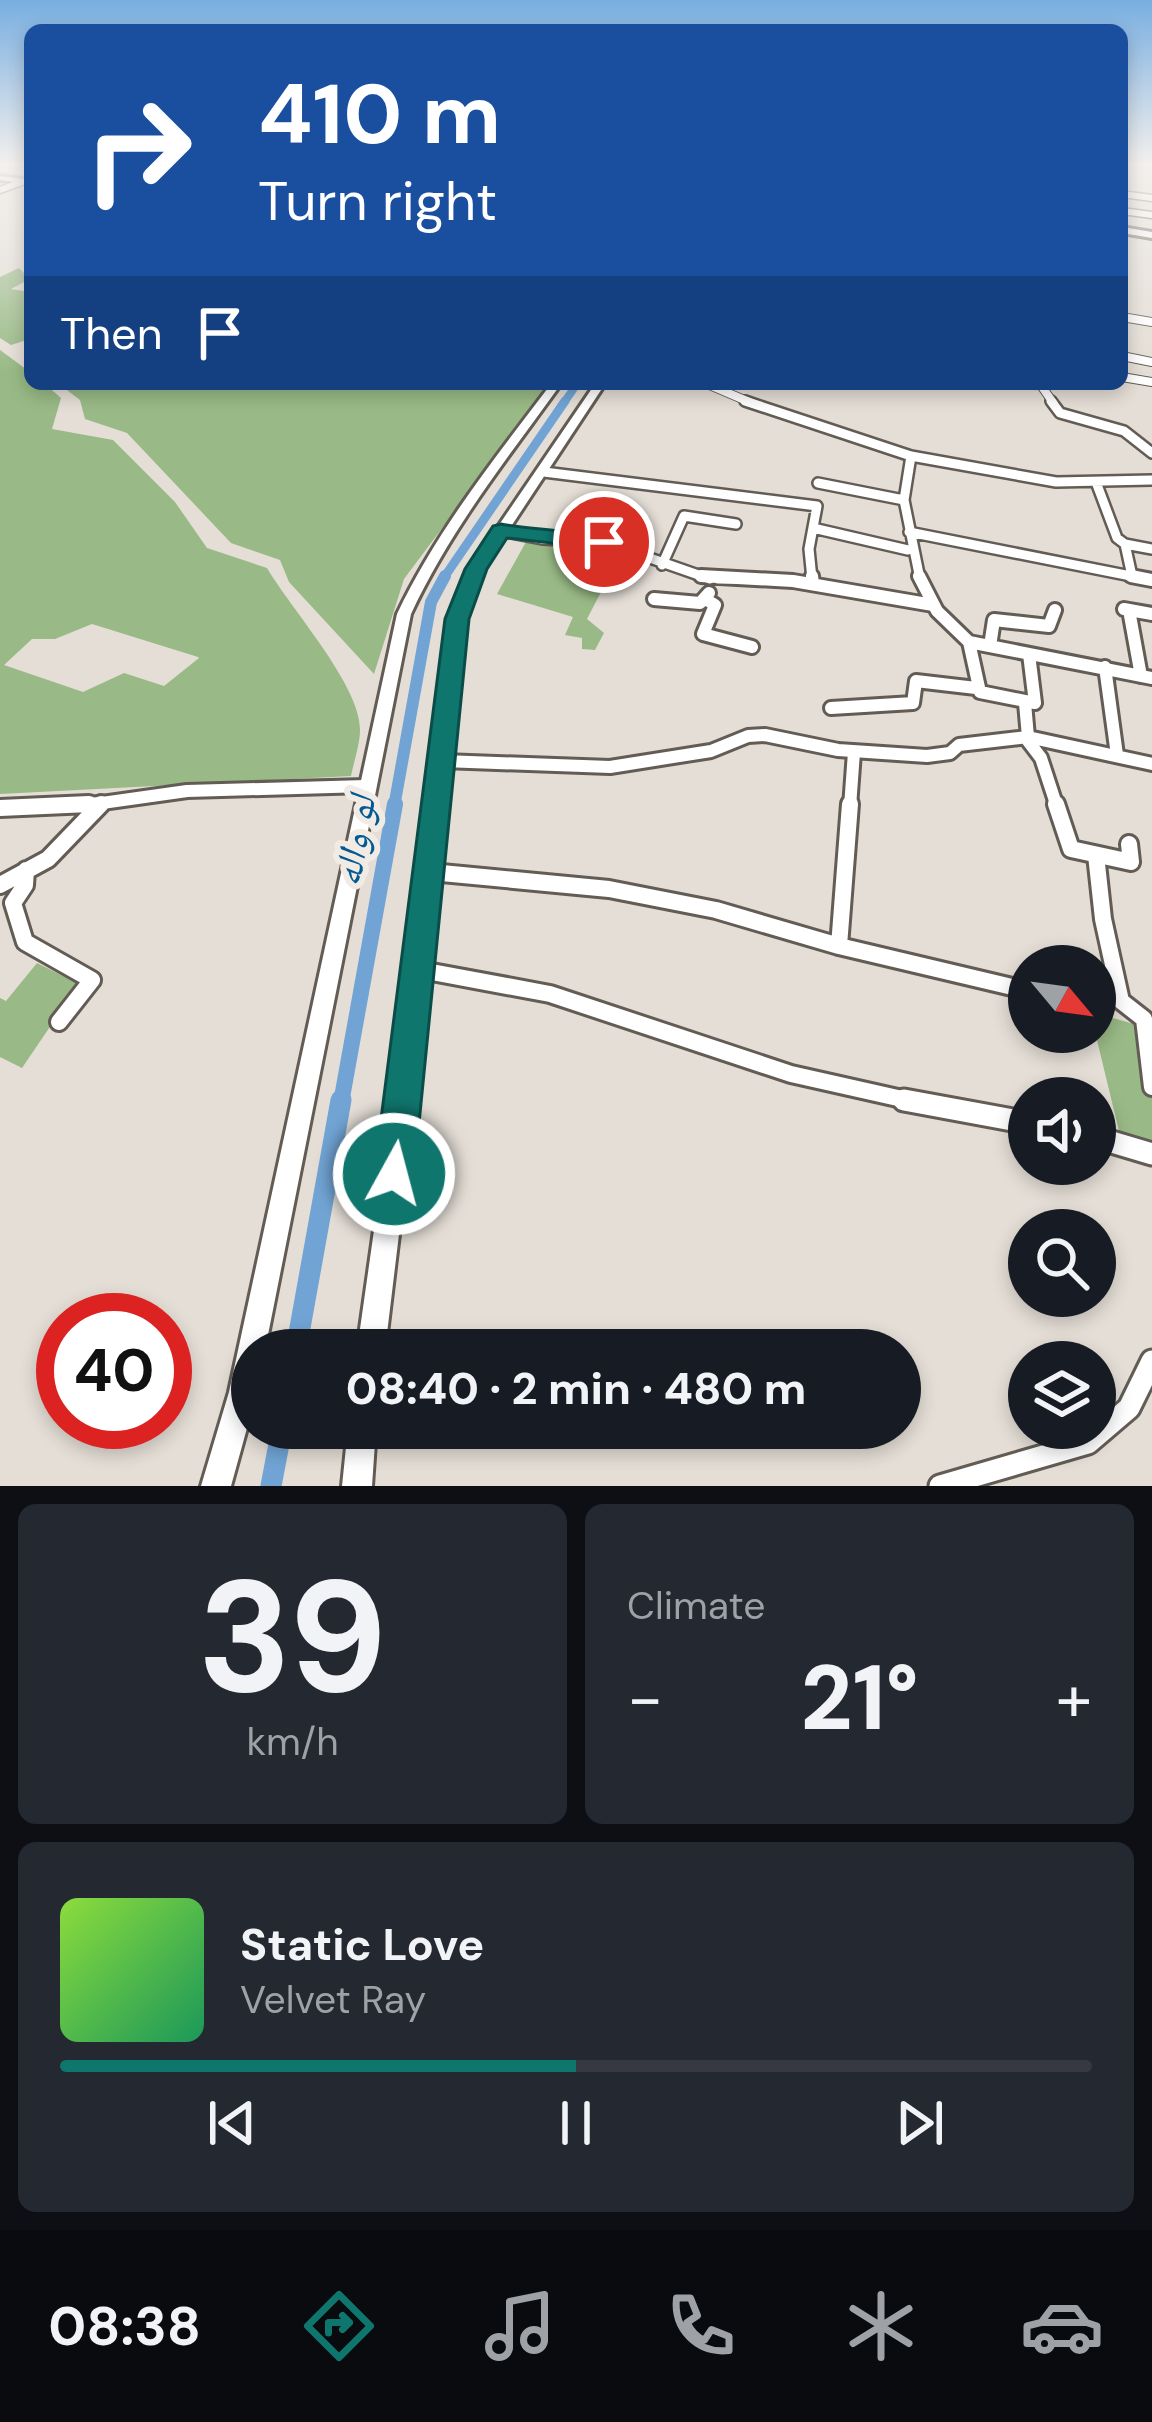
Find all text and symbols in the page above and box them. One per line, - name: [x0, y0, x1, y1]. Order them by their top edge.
- text: 410 m: [258, 60, 501, 169]
- icon: right: [60, 72, 216, 228]
- text: Turn right: [258, 166, 497, 237]
- icon: arrive: [187, 300, 253, 366]
- text: Then: [60, 304, 163, 363]
- pin: [553, 491, 655, 593]
- icon: arrive: [571, 509, 637, 575]
- water label: لو واله: [321, 788, 388, 890]
- north arrow: [1008, 945, 1116, 1053]
- map controls: [1008, 945, 1116, 1449]
- button: sound: [1008, 1077, 1116, 1185]
- position arrow: [331, 1111, 457, 1237]
- button: search: [1008, 1209, 1116, 1317]
- speed limit sign: 40: [36, 1293, 192, 1449]
- button: layers: [1008, 1341, 1116, 1449]
- text: 08:40 · 2 min · 480 m: [346, 1359, 806, 1418]
- text: 39: [198, 1536, 387, 1739]
- text: Climate: [627, 1580, 765, 1631]
- text: 21°: [800, 1640, 919, 1757]
- text: −: [627, 1656, 663, 1741]
- text: +: [1056, 1656, 1092, 1741]
- text: km/h: [246, 1716, 339, 1767]
- text: Static Love: [240, 1915, 484, 1974]
- text: Velvet Ray: [240, 1974, 426, 2025]
- icon: previous: [199, 2090, 265, 2156]
- icon: pause: [543, 2090, 609, 2156]
- icon: next: [887, 2090, 953, 2156]
- icon: directions: [297, 2284, 381, 2368]
- icon: music: [478, 2284, 562, 2368]
- icon: phone: [659, 2284, 743, 2368]
- icon: climate: [839, 2284, 923, 2368]
- icon: car: [1020, 2284, 1104, 2368]
- text: 08:38: [48, 2291, 201, 2362]

